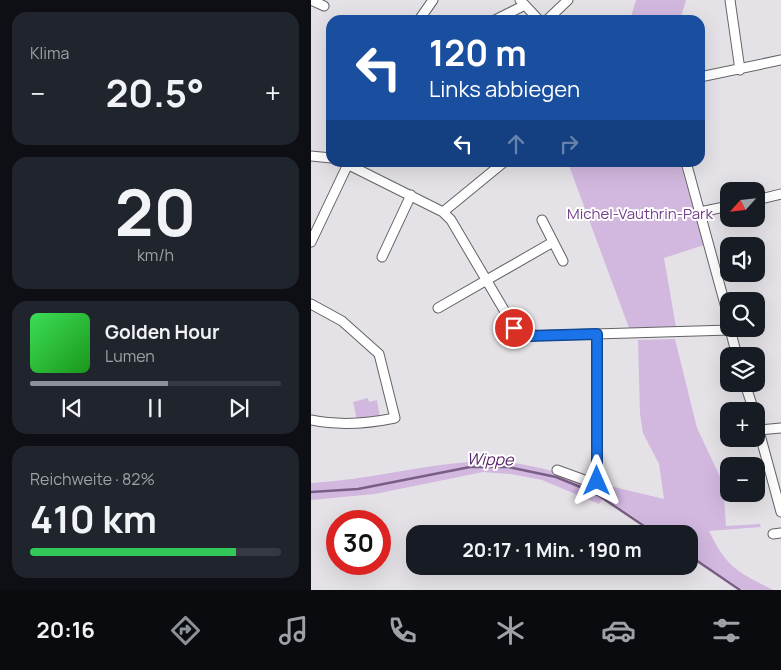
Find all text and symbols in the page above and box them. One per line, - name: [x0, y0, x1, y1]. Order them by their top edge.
- text: 120 m: [429, 29, 527, 77]
- icon: left: [346, 35, 411, 100]
- text: Klima: [30, 42, 69, 64]
- text: 20.5°: [106, 66, 204, 118]
- text: −: [30, 74, 45, 112]
- text: +: [265, 74, 281, 112]
- text: Links abbiegen: [429, 74, 580, 104]
- icon: left: [449, 130, 477, 158]
- icon: ahead: [502, 130, 530, 158]
- icon: right: [555, 130, 583, 158]
- text: 20: [115, 167, 196, 256]
- north arrow: [720, 182, 765, 228]
- map controls: [720, 182, 765, 502]
- park label: Michel-Vauthrin-Park: [567, 203, 713, 224]
- button: sound: [720, 237, 765, 282]
- text: km/h: [137, 244, 174, 266]
- button: search: [720, 292, 765, 337]
- pin: [493, 307, 535, 349]
- icon: arrive: [500, 314, 528, 342]
- text: Golden Hour: [105, 319, 219, 345]
- text: Lumen: [105, 345, 155, 367]
- button: layers: [720, 347, 765, 392]
- icon: previous: [58, 394, 86, 422]
- icon: pause: [141, 394, 169, 422]
- icon: next: [225, 394, 253, 422]
- button: +: [720, 402, 765, 447]
- water label: Wippe: [466, 448, 515, 470]
- position arrow: [570, 454, 622, 506]
- button: −: [720, 457, 765, 502]
- text: Reichweite · 82%: [30, 468, 155, 490]
- text: 410 km: [30, 492, 157, 544]
- speed limit sign: 30: [326, 510, 391, 575]
- text: 20:17 · 1 Min. · 190 m: [463, 537, 641, 563]
- icon: directions: [168, 613, 203, 648]
- icon: music: [276, 613, 311, 648]
- icon: phone: [385, 613, 420, 648]
- icon: climate: [493, 613, 528, 648]
- icon: car: [601, 613, 636, 648]
- icon: filters: [709, 613, 744, 648]
- text: 20:16: [37, 615, 95, 645]

